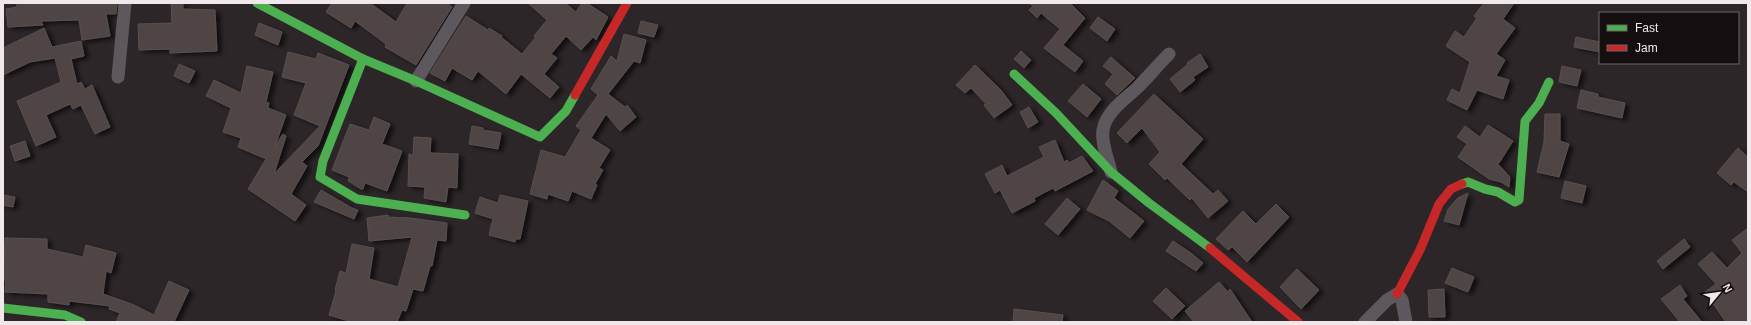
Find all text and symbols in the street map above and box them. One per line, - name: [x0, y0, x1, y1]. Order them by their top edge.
- legend: [1599, 12, 1739, 64]
- text: Fast: [1635, 21, 1659, 35]
- text: Jam: [1635, 41, 1658, 55]
- north arrow: [1699, 273, 1739, 313]
- text: N: [1721, 282, 1735, 295]

